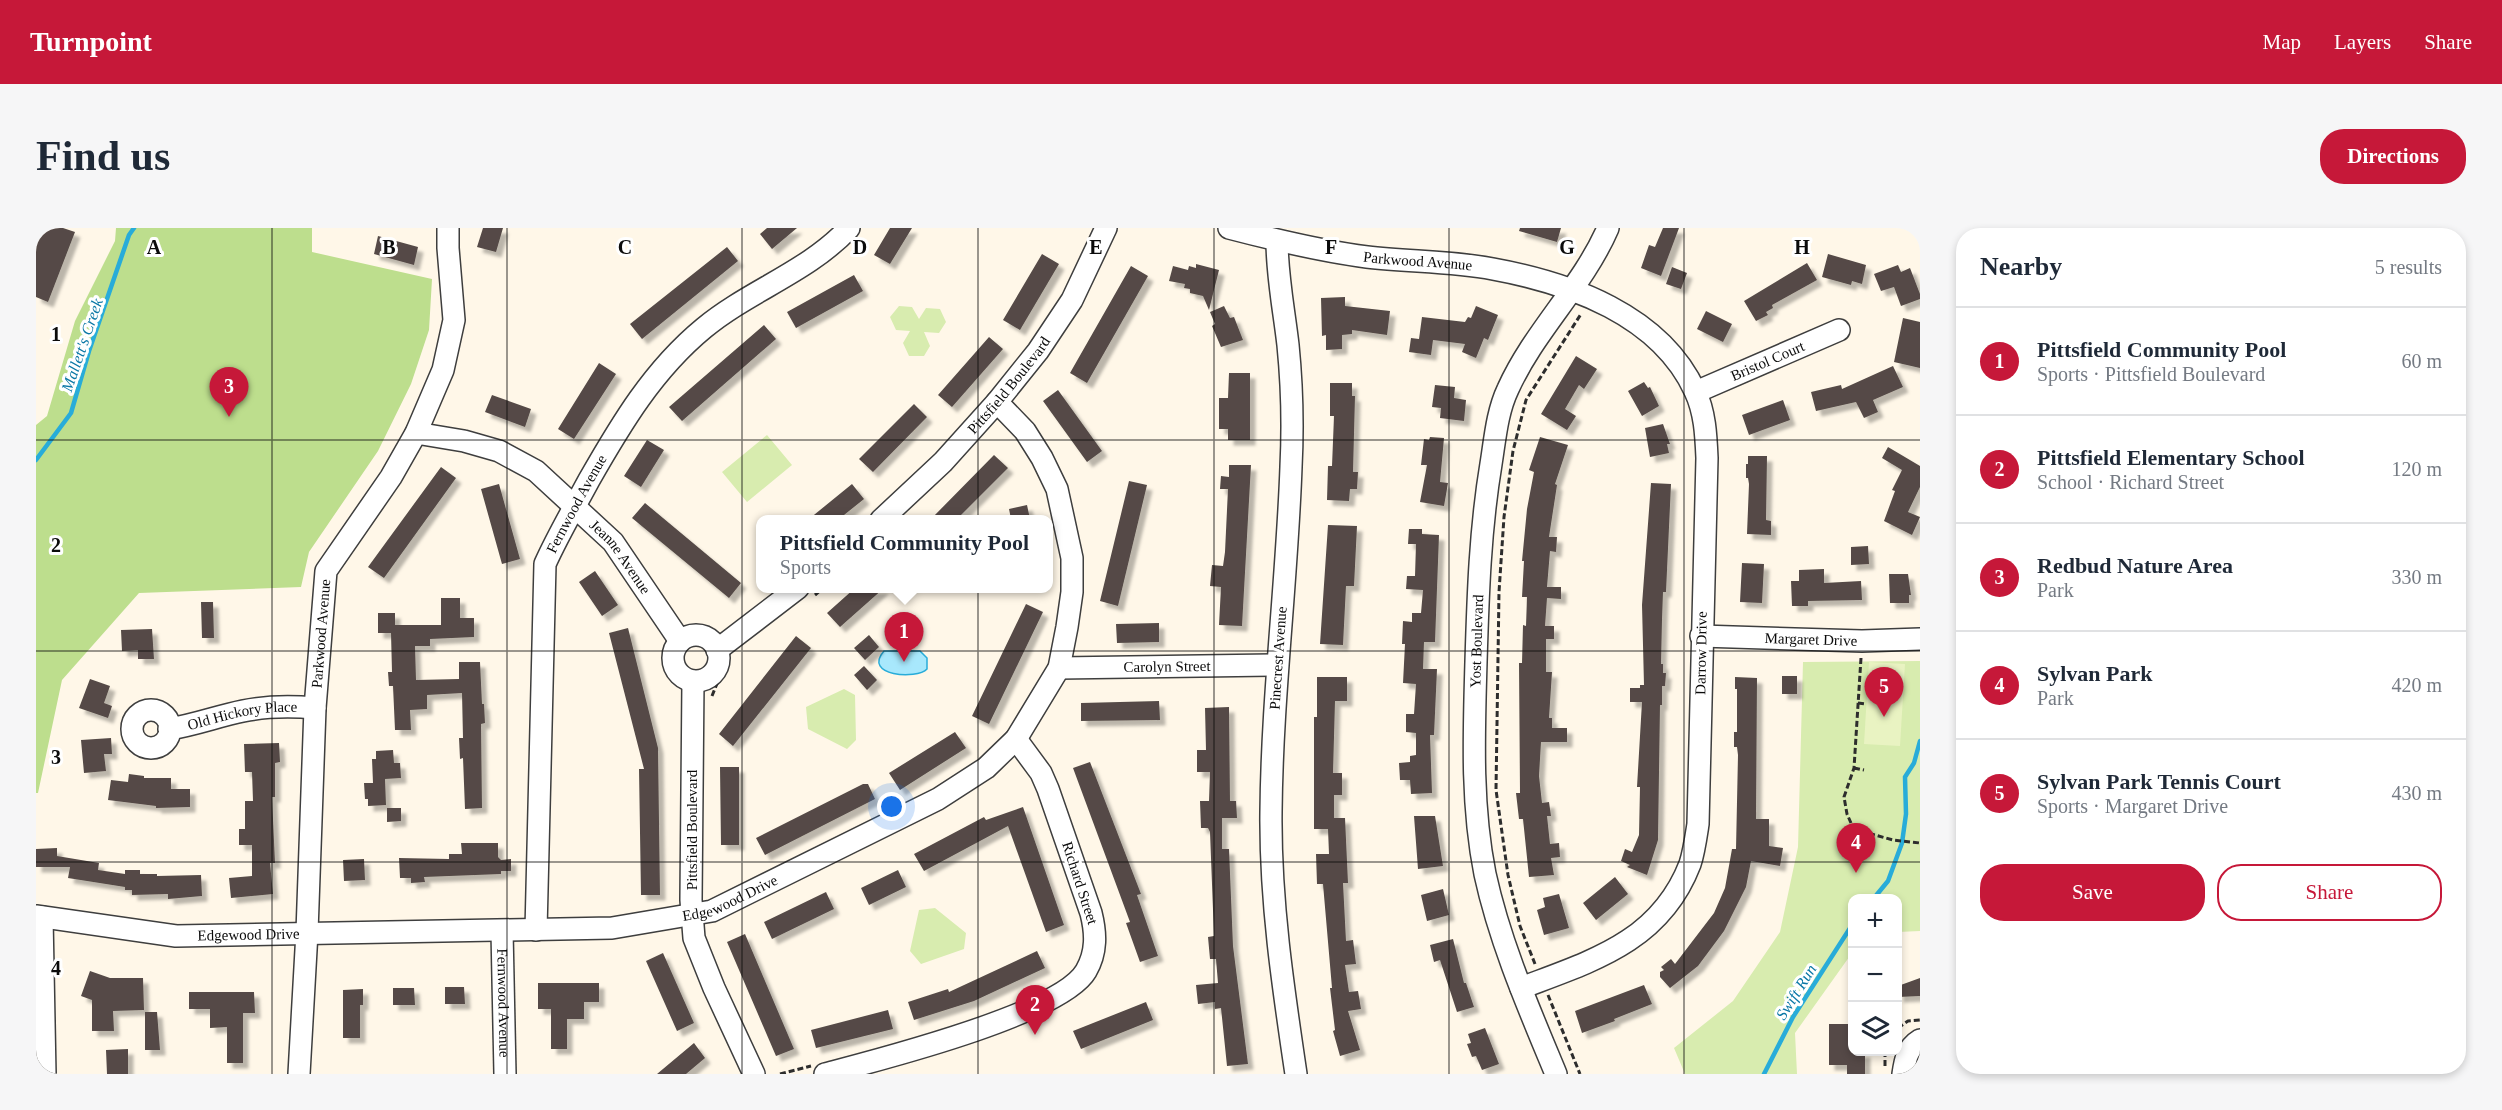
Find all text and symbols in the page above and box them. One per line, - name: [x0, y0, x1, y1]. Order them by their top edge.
- text: Turnpoint: [30, 26, 152, 57]
- text: Map: [2263, 30, 2301, 54]
- text: Layers: [2334, 30, 2391, 54]
- text: Share: [2424, 30, 2472, 54]
- button: Directions: [2320, 129, 2466, 184]
- text: Find us: [36, 133, 170, 179]
- text: A: [147, 236, 162, 258]
- text: B: [382, 236, 396, 258]
- text: C: [618, 236, 632, 258]
- text: D: [853, 236, 867, 258]
- text: E: [1089, 236, 1103, 258]
- text: F: [1325, 236, 1337, 258]
- text: G: [1559, 236, 1575, 258]
- text: H: [1794, 236, 1810, 258]
- street label: Parkwood Avenue: [1362, 249, 1474, 274]
- text: Nearby: [1980, 252, 2062, 281]
- text: 5 results: [2375, 256, 2442, 278]
- water label: Mallett's Creek: [58, 295, 106, 395]
- text: 1: [51, 323, 61, 345]
- street label: Pittsfield Boulevard: [964, 334, 1053, 437]
- text: Pittsfield Community Pool: [2037, 337, 2286, 362]
- street label: Bristol Court: [1728, 338, 1808, 384]
- text: 1: [1995, 350, 2005, 372]
- text: 60 m: [2401, 350, 2442, 372]
- text: Sports · Pittsfield Boulevard: [2037, 363, 2265, 385]
- pin: 3: [210, 368, 248, 417]
- text: Pittsfield Elementary School: [2037, 445, 2305, 470]
- street label: Fernwood Avenue: [543, 452, 610, 556]
- text: 2: [1995, 458, 2005, 480]
- text: 120 m: [2391, 458, 2442, 480]
- text: School · Richard Street: [2037, 471, 2224, 493]
- popup: [756, 515, 1053, 593]
- street label: Jeanne Avenue: [587, 517, 654, 597]
- text: Pittsfield Community Pool: [780, 530, 1029, 555]
- text: 2: [51, 534, 61, 556]
- text: Redbud Nature Area: [2037, 553, 2233, 578]
- text: Sports: [780, 556, 831, 578]
- text: 3: [1995, 566, 2005, 588]
- text: 330 m: [2391, 566, 2442, 588]
- street label: Parkwood Avenue: [309, 578, 333, 689]
- text: Park: [2037, 579, 2074, 601]
- street label: Yost Boulevard: [1467, 594, 1486, 688]
- street label: Pinecrest Avenue: [1266, 606, 1290, 710]
- street label: Darrow Drive: [1692, 611, 1710, 695]
- pin: 1: [884, 612, 924, 662]
- street label: Margaret Drive: [1764, 630, 1858, 649]
- street label: Carolyn Street: [1123, 658, 1211, 675]
- text: Sylvan Park: [2037, 661, 2153, 686]
- pin: 5: [1864, 668, 1904, 717]
- text: 4: [1995, 674, 2005, 696]
- text: 420 m: [2391, 674, 2442, 696]
- text: Park: [2037, 687, 2074, 709]
- street label: Old Hickory Place: [186, 699, 298, 733]
- text: 3: [51, 746, 61, 768]
- street label: Pittsfield Boulevard: [684, 769, 700, 890]
- text: Sylvan Park Tennis Court: [2037, 769, 2281, 794]
- text: 5: [1995, 782, 2005, 804]
- text: 430 m: [2391, 782, 2442, 804]
- your location: [877, 792, 906, 821]
- text: Sports · Margaret Drive: [2037, 795, 2228, 817]
- pin: 4: [1836, 824, 1876, 873]
- street label: Richard Street: [1059, 840, 1101, 927]
- button: Save: [1980, 864, 2205, 921]
- button: Share: [2217, 864, 2442, 921]
- street label: Edgewood Drive: [681, 872, 780, 924]
- map controls: [1848, 894, 1902, 1056]
- button: +: [1848, 894, 1902, 948]
- street label: Edgewood Drive: [197, 926, 300, 944]
- street label: Fernwood Avenue: [494, 948, 513, 1058]
- button: −: [1848, 948, 1902, 1002]
- text: 4: [51, 957, 61, 979]
- water label: Swift Run: [1772, 961, 1820, 1023]
- pin: 2: [1016, 986, 1054, 1035]
- button: layers: [1848, 1002, 1902, 1056]

